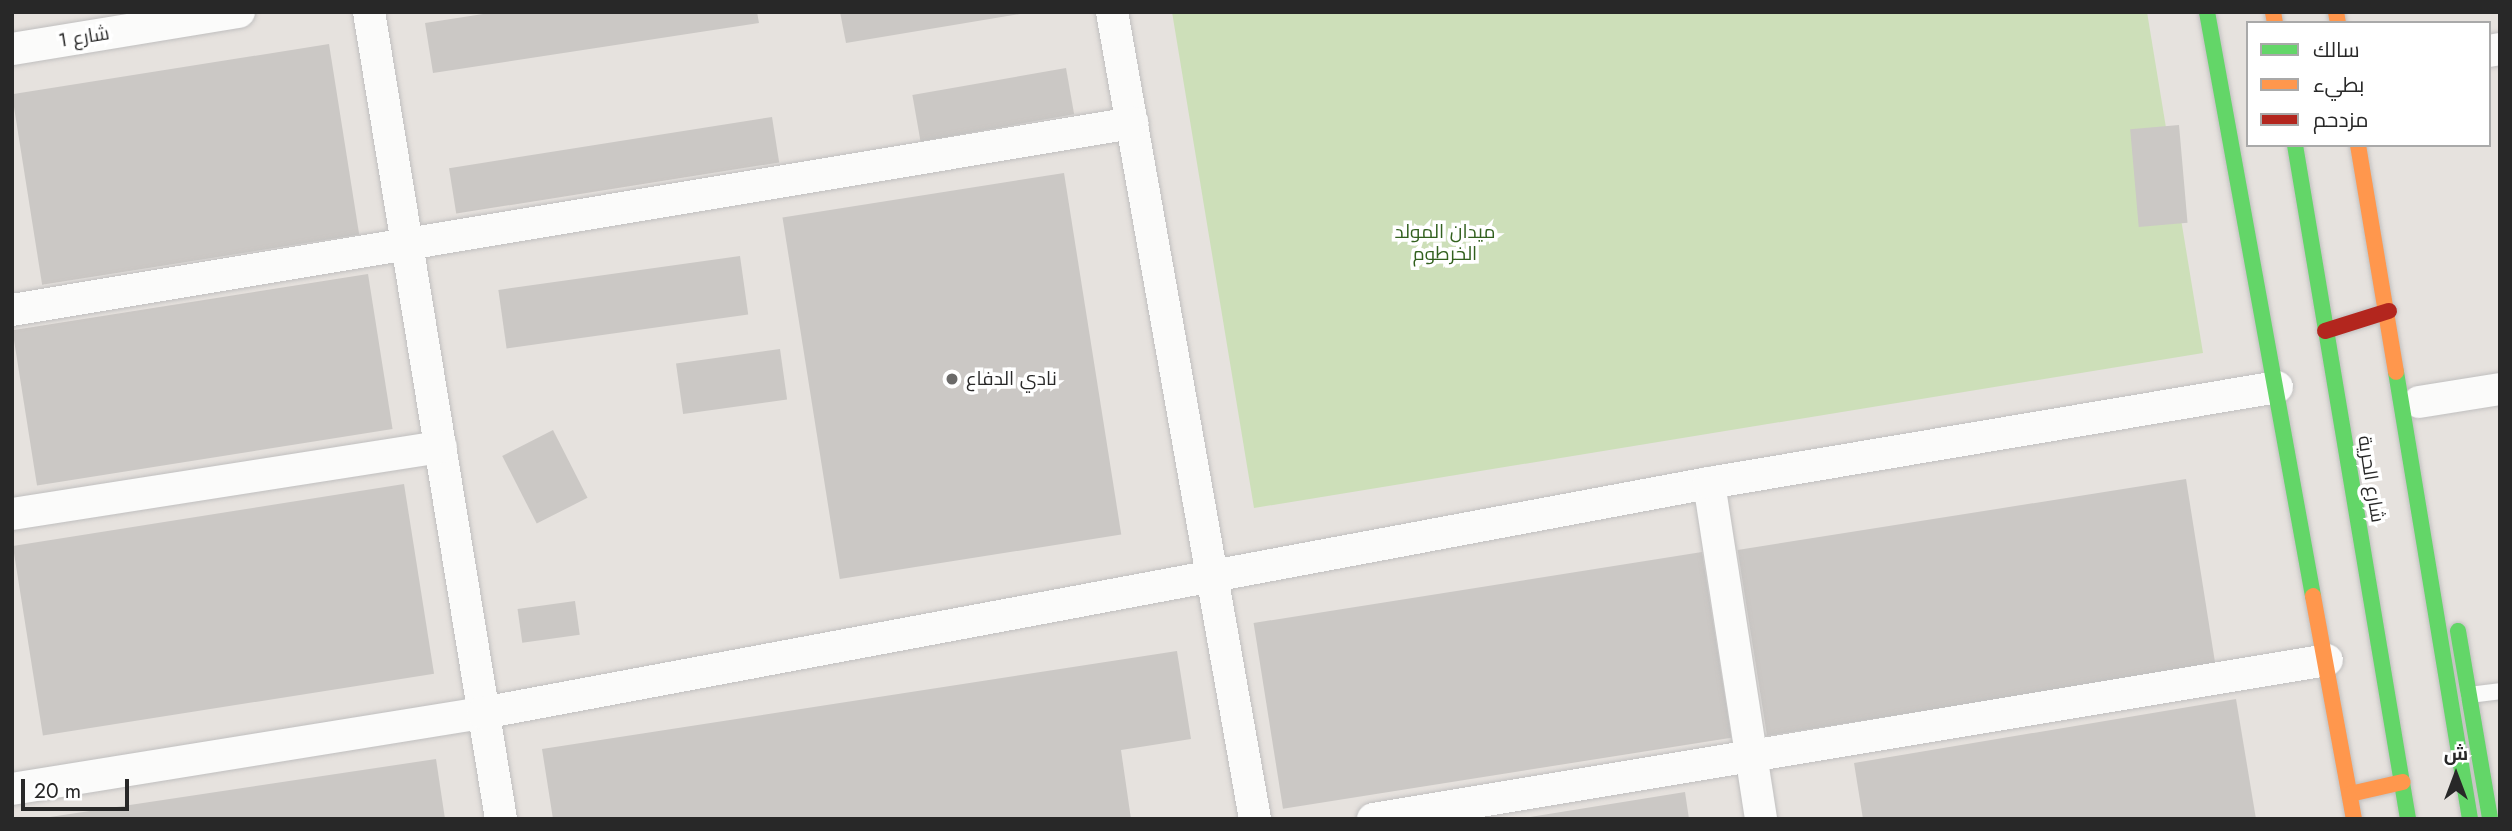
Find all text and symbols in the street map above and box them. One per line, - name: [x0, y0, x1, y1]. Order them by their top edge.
- legend: [2246, 21, 2491, 147]
- street label: شارع 1: [57, 22, 111, 52]
- text: سالك: [2313, 35, 2360, 65]
- text: بطيء: [2313, 70, 2364, 100]
- text: مزدحم: [2313, 105, 2368, 135]
- park label: ميدان المولد الخرطوم: [1395, 221, 1495, 265]
- place label: نادي الدفاع: [966, 368, 1057, 390]
- marker: نادي الدفاع: [944, 371, 960, 387]
- street label: شارع الحرية: [2353, 434, 2389, 524]
- north arrow: [2421, 740, 2491, 810]
- text: ش: [2444, 740, 2468, 767]
- scale bar: [24, 764, 133, 808]
- text: 20 m: [34, 776, 81, 806]

